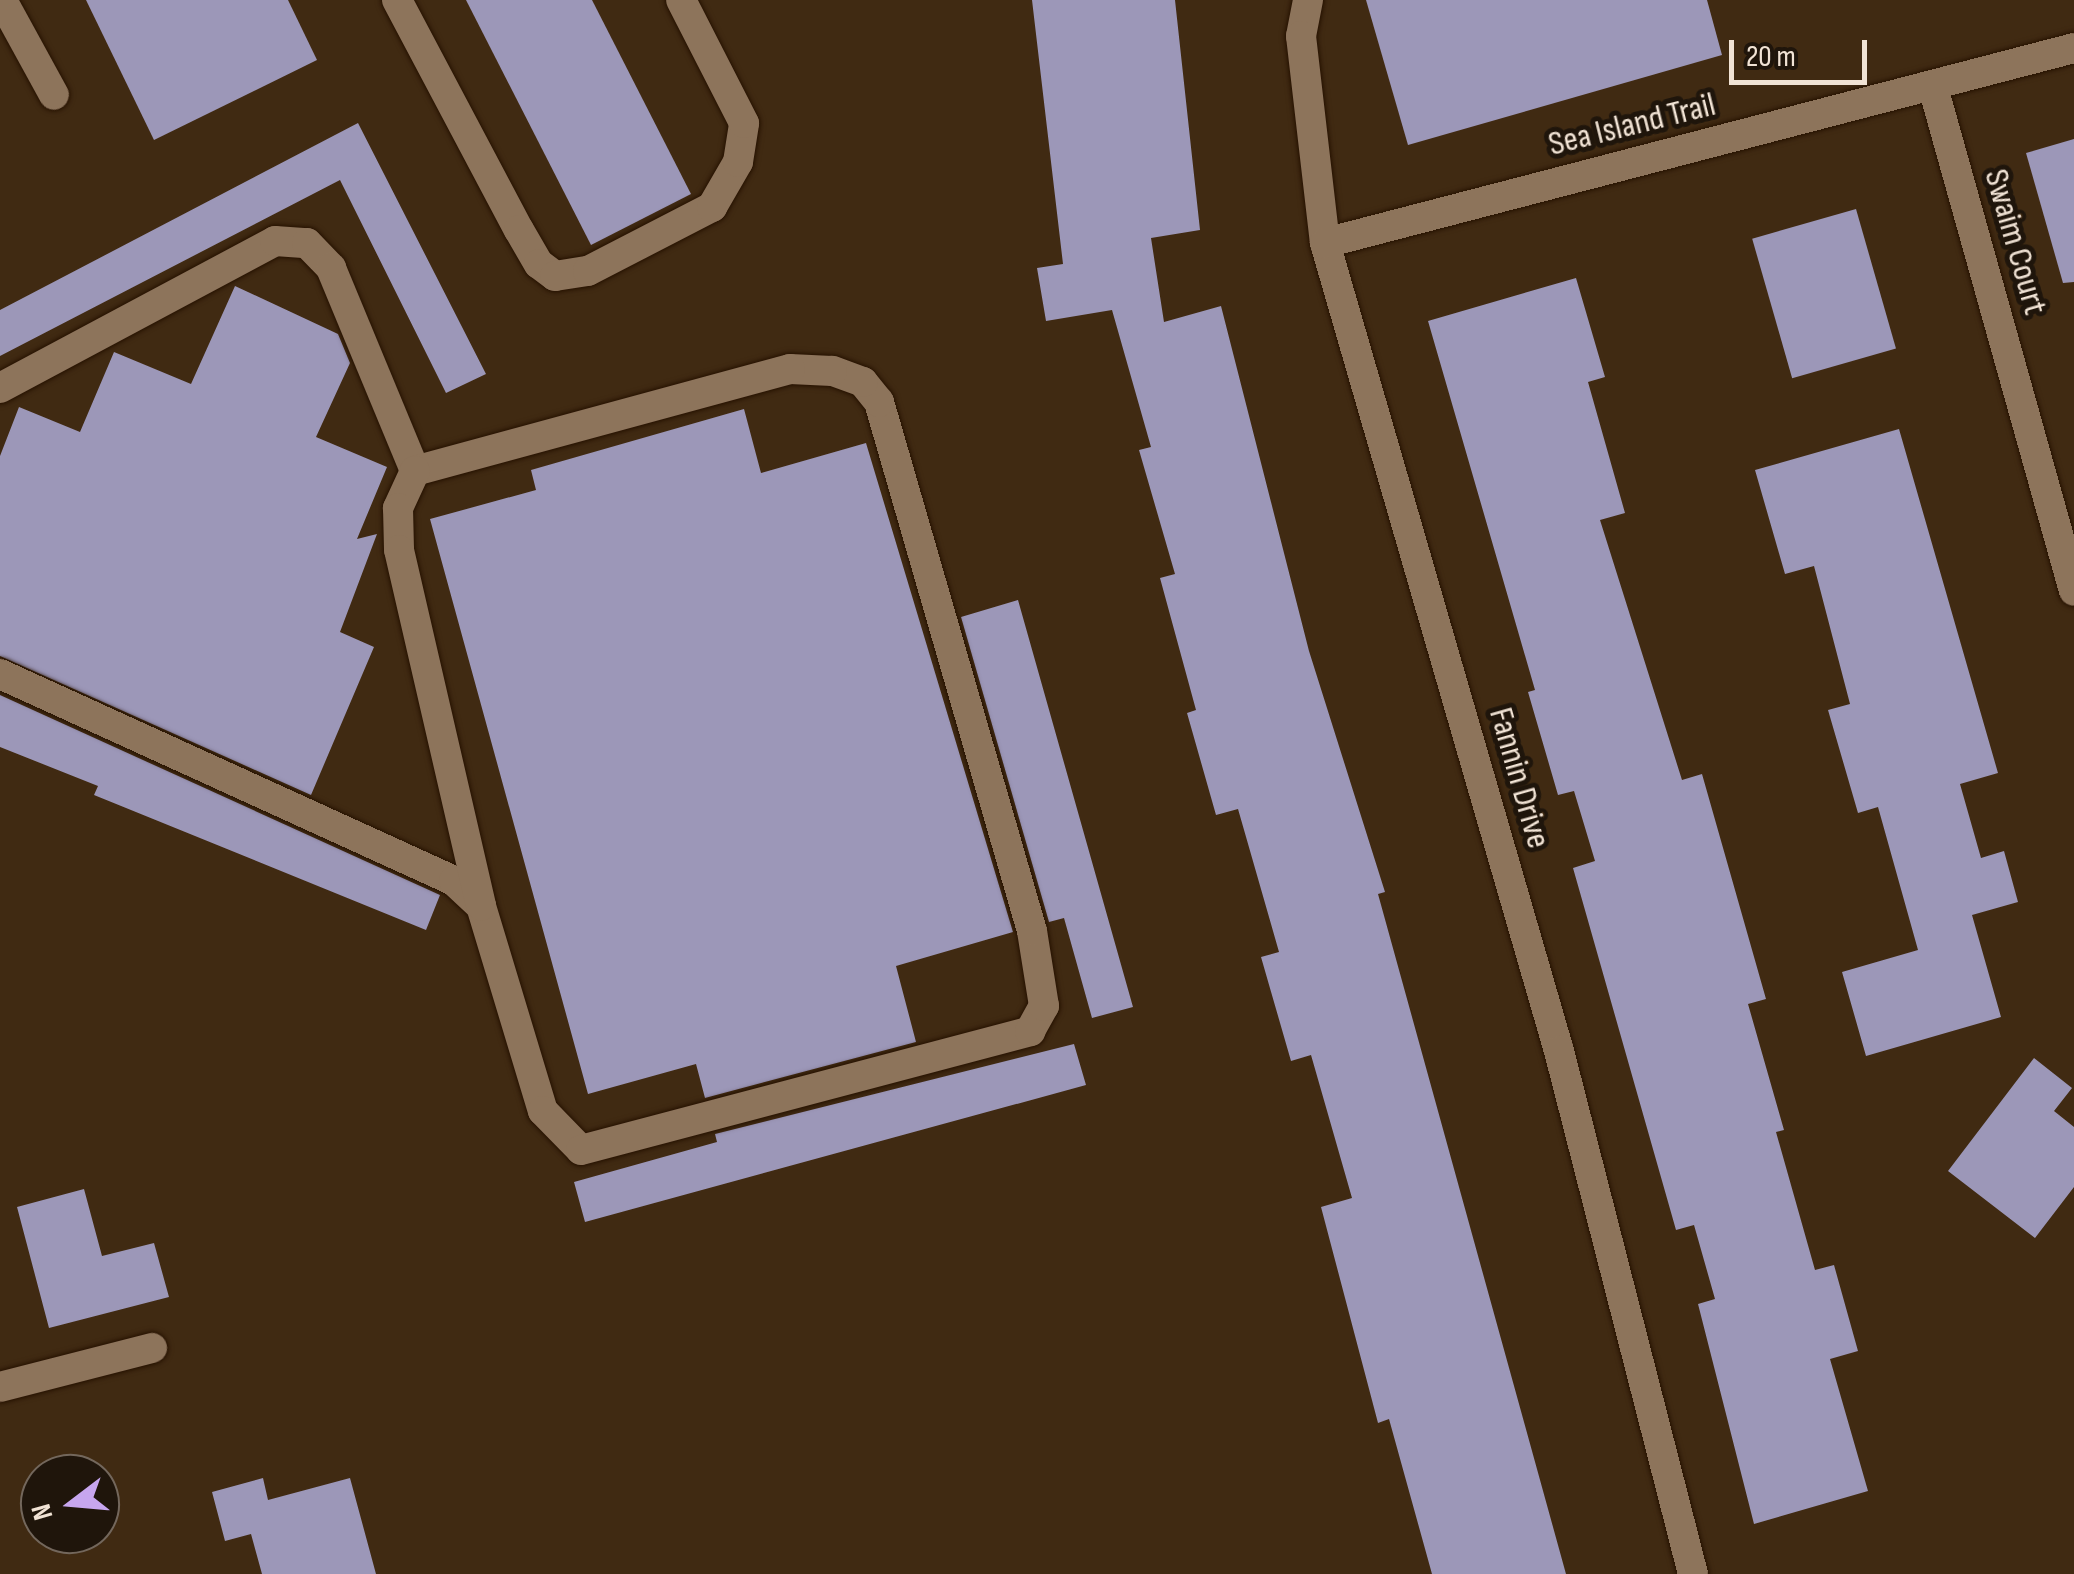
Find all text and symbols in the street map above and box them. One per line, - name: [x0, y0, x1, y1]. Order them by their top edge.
- scale bar: [1734, 20, 1872, 82]
- text: 20 m: [1746, 39, 1796, 75]
- street label: Sea Island Trail: [1544, 84, 1720, 166]
- street label: Swaim Court: [1974, 165, 2056, 319]
- street label: Fannin Drive: [1479, 703, 1559, 853]
- north arrow: [20, 1454, 120, 1554]
- text: N: [25, 1500, 61, 1524]

